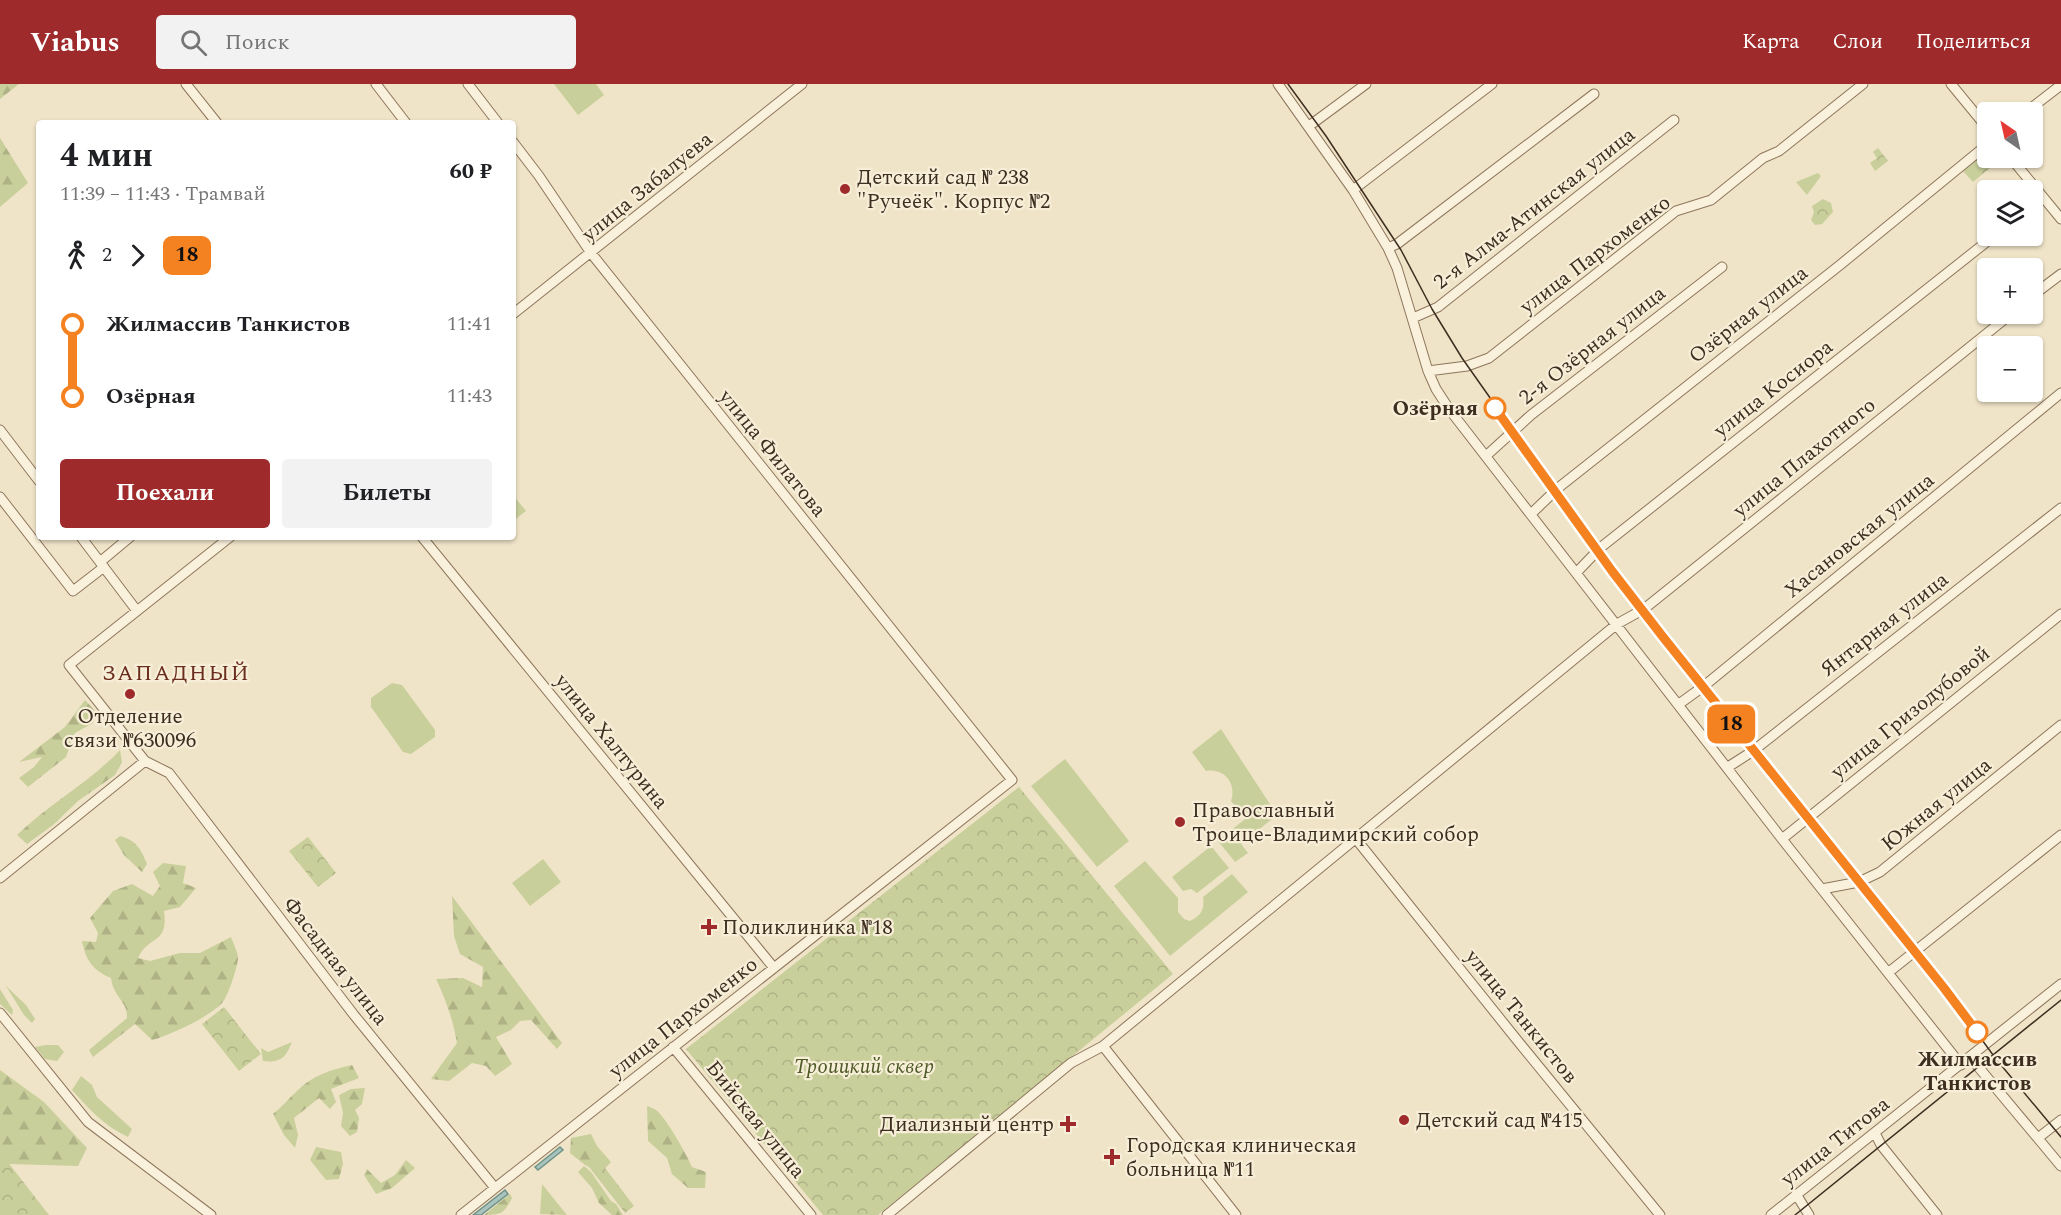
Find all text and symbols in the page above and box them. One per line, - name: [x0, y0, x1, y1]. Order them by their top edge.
- search box: [156, 15, 576, 69]
- text: Viabus: [30, 21, 120, 64]
- icon: search: [177, 26, 210, 59]
- text: Поиск: [225, 26, 290, 59]
- text: Карта: [1742, 26, 1799, 58]
- text: Слои: [1832, 26, 1883, 58]
- text: Поделиться: [1916, 26, 2031, 58]
- north arrow: [1977, 102, 2043, 168]
- map controls: [1977, 102, 2043, 402]
- street label: 2-я Алма-Атинская улица: [1427, 119, 1643, 298]
- street label: улица Забалуева: [574, 123, 721, 250]
- text: 4 мин: [60, 131, 153, 181]
- text: 60 ₽: [449, 155, 492, 188]
- place label: Детский сад № 238 "Ручеёк". Корпус №2: [857, 162, 1050, 218]
- text: 11:39 – 11:43 · Трамвай: [60, 179, 265, 209]
- button: layers: [1977, 180, 2043, 246]
- marker: Детский сад № 238 "Ручеёк". Корпус №2: [838, 182, 852, 196]
- street label: улица Пархоменко: [1513, 187, 1678, 323]
- icon: walk: [60, 239, 93, 272]
- icon: forward: [121, 239, 154, 272]
- text: 18: [175, 239, 199, 271]
- text: 2: [102, 240, 112, 270]
- street label: Озёрная улица: [1682, 257, 1816, 372]
- button: +: [1977, 258, 2043, 324]
- street label: 2-я Озёрная улица: [1512, 278, 1674, 413]
- text: Жилмассив Танкистов: [106, 308, 350, 341]
- text: 11:41: [447, 309, 492, 339]
- street label: улица Косиора: [1706, 331, 1841, 446]
- button: −: [1977, 336, 2043, 402]
- text: Озёрная: [106, 380, 196, 413]
- text: 11:43: [447, 381, 492, 411]
- street label: улица Филатова: [710, 382, 834, 525]
- street label: улица Плахотного: [1725, 390, 1883, 526]
- place label: Озёрная: [1392, 393, 1478, 425]
- marker: Озёрная: [1484, 397, 1506, 419]
- button: Поехали: [60, 459, 270, 528]
- button: Билеты: [282, 459, 492, 528]
- street label: Хасановская улица: [1778, 465, 1942, 606]
- street label: Янтарная улица: [1814, 564, 1956, 685]
- street label: улица Гризодубовой: [1823, 638, 1997, 788]
- district label: ЗАПАДНЫЙ: [102, 657, 250, 690]
- street label: улица Халтурина: [546, 666, 677, 817]
- marker: Отделение связи №630096: [123, 687, 137, 701]
- place label: Отделение связи №630096: [64, 701, 196, 757]
- line badge: 18: [1704, 704, 1758, 744]
- text: 18: [1719, 708, 1743, 740]
- street label: Южная улица: [1874, 750, 2000, 860]
- place label: Православный Троице-Владимирский собор: [1192, 795, 1479, 851]
- marker: Православный Троице-Владимирский собор: [1173, 815, 1187, 829]
- street label: Фасадная улица: [275, 891, 396, 1033]
- place label: Поликлиника №18: [722, 912, 893, 944]
- marker: Поликлиника №18: [700, 918, 718, 936]
- street label: улица Танкистов: [1456, 942, 1585, 1091]
- street label: улица Пархоменко: [601, 949, 765, 1087]
- marker: Жилмассив Танкистов: [1966, 1021, 1988, 1043]
- place label: Жилмассив Танкистов: [1917, 1044, 2037, 1100]
- park label: Троицкий сквер: [794, 1051, 934, 1083]
- street label: Бийская улица: [697, 1054, 813, 1186]
- street label: улица Титова: [1773, 1088, 1898, 1195]
- place label: Детский сад №415: [1416, 1105, 1583, 1137]
- place label: Диализный центр: [880, 1109, 1054, 1141]
- marker: Детский сад №415: [1397, 1113, 1411, 1127]
- marker: Диализный центр: [1059, 1115, 1077, 1133]
- place label: Городская клиническая больница №11: [1126, 1130, 1357, 1186]
- marker: Городская клиническая больница №11: [1103, 1148, 1121, 1166]

